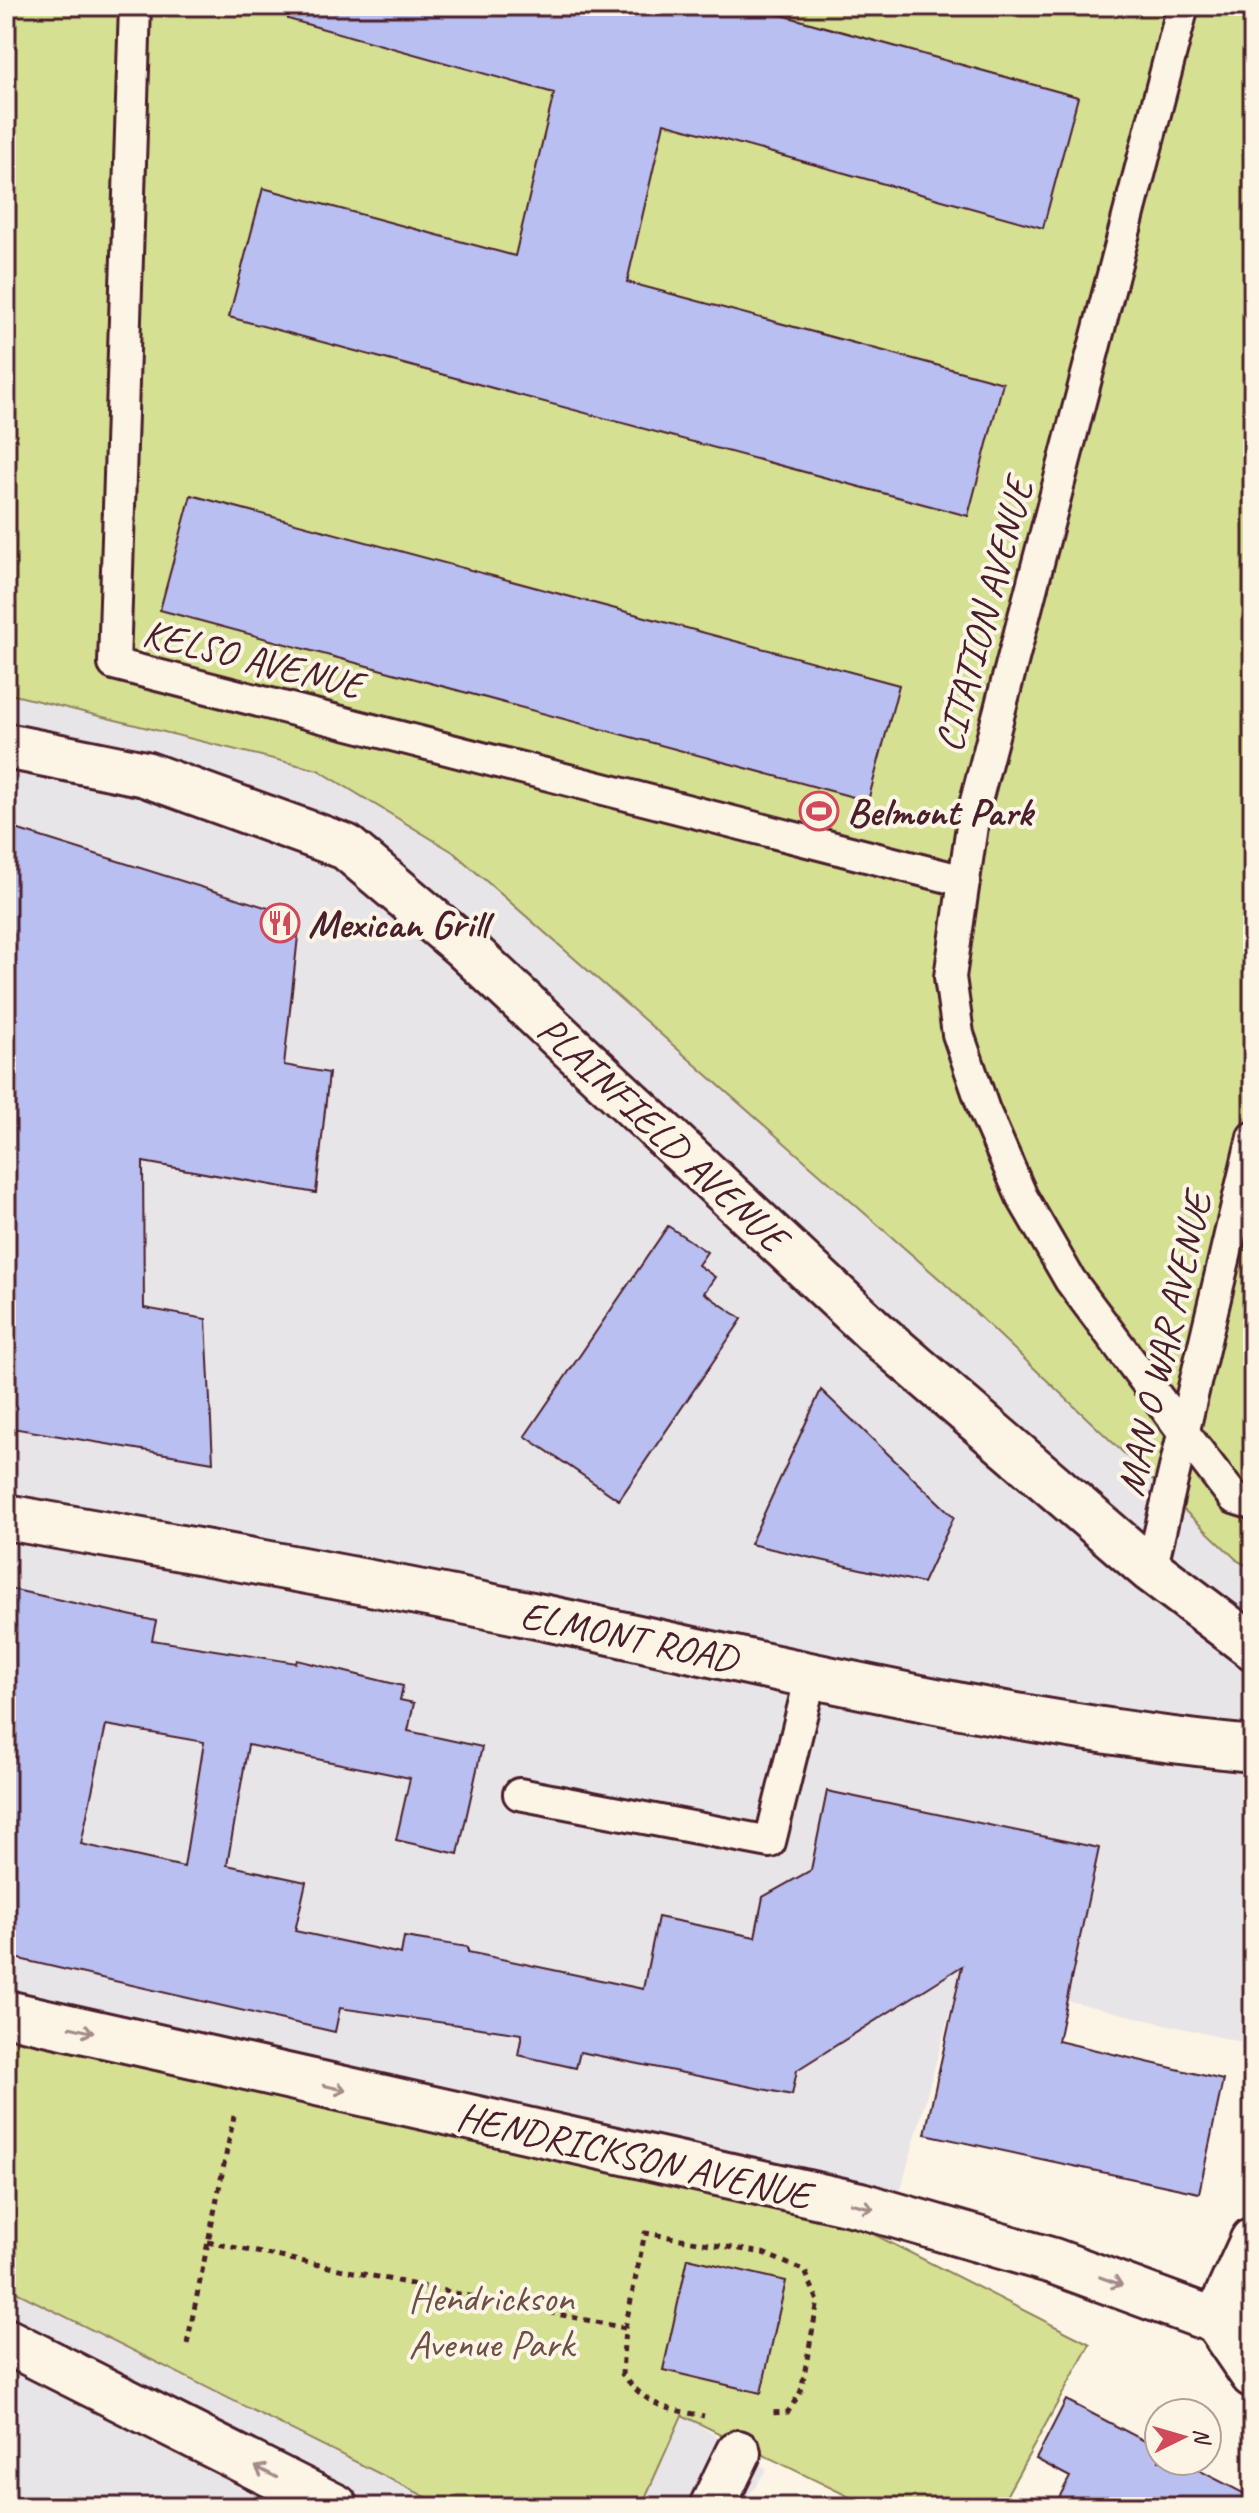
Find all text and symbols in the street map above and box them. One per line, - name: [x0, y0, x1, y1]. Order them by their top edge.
- street label: CITATION AVENUE: [924, 468, 1046, 757]
- street label: KELSO AVENUE: [138, 608, 373, 712]
- place label: Belmont Park: [847, 787, 1035, 837]
- sports icon: Belmont Park: [798, 790, 840, 832]
- place label: Mexican Grill: [308, 899, 495, 949]
- restaurant icon: Mexican Grill: [259, 902, 301, 944]
- street label: PLAINFIELD AVENUE: [527, 1005, 801, 1266]
- street label: MAN O WAR AVENUE: [1105, 1183, 1224, 1500]
- street label: ELMONT ROAD: [516, 1590, 745, 1685]
- one-way arrow: [69, 2024, 94, 2039]
- one-way arrow: [322, 2081, 348, 2096]
- street label: HENDRICKSON AVENUE: [452, 2091, 820, 2222]
- one-way arrow: [849, 2199, 875, 2214]
- park label: Hendrickson Avenue Park: [408, 2273, 577, 2369]
- one-way arrow: [1098, 2275, 1123, 2290]
- north arrow: [1143, 2397, 1223, 2477]
- text: N: [1187, 2427, 1217, 2447]
- one-way arrow: [255, 2464, 279, 2479]

